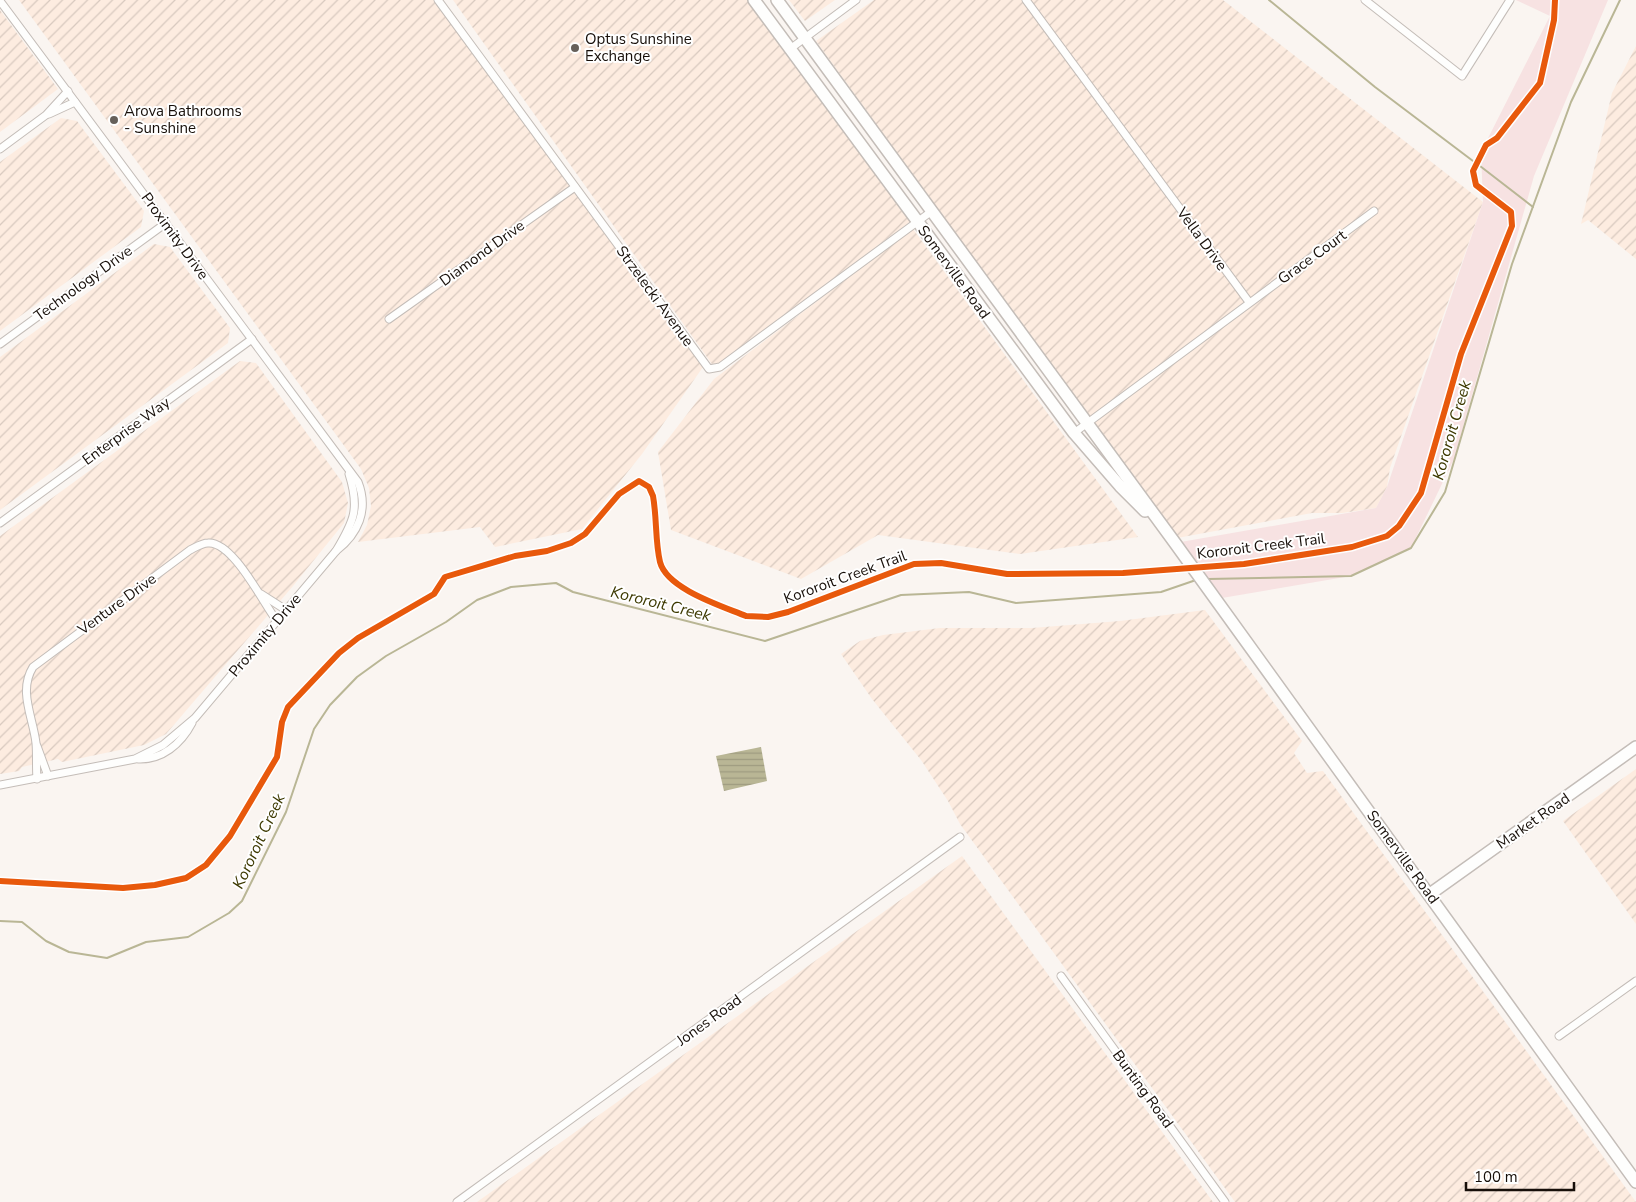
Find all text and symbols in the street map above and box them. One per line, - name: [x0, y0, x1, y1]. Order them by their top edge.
- place label: Optus Sunshine Exchange: [585, 29, 692, 66]
- marker: Optus Sunshine Exchange: [569, 42, 581, 54]
- place label: Arova Bathrooms - Sunshine: [124, 101, 242, 138]
- marker: Arova Bathrooms - Sunshine: [108, 114, 120, 126]
- street label: Proximity Drive: [137, 188, 213, 284]
- street label: Vella Drive: [1172, 202, 1232, 275]
- street label: Diamond Drive: [435, 215, 529, 291]
- street label: Somerville Road: [913, 221, 995, 323]
- street label: Grace Court: [1274, 225, 1351, 289]
- street label: Technology Drive: [30, 241, 136, 325]
- street label: Strzelecki Avenue: [612, 242, 698, 350]
- water label: Kororoit Creek: [1427, 377, 1477, 483]
- street label: Enterprise Way: [78, 392, 174, 470]
- street label: Kororoit Creek Trail: [1196, 528, 1327, 564]
- street label: Kororoit Creek Trail: [781, 545, 910, 608]
- street label: Venture Drive: [73, 569, 160, 640]
- water label: Kororoit Creek: [608, 581, 714, 627]
- street label: Proximity Drive: [224, 589, 306, 681]
- street label: Market Road: [1492, 788, 1574, 854]
- water label: Kororoit Creek: [227, 789, 291, 893]
- street label: Somerville Road: [1362, 806, 1444, 908]
- street label: Jones Road: [672, 990, 745, 1051]
- street label: Bunting Road: [1108, 1046, 1178, 1132]
- scale bar: [1466, 1160, 1574, 1192]
- text: 100 m: [1474, 1167, 1518, 1187]

